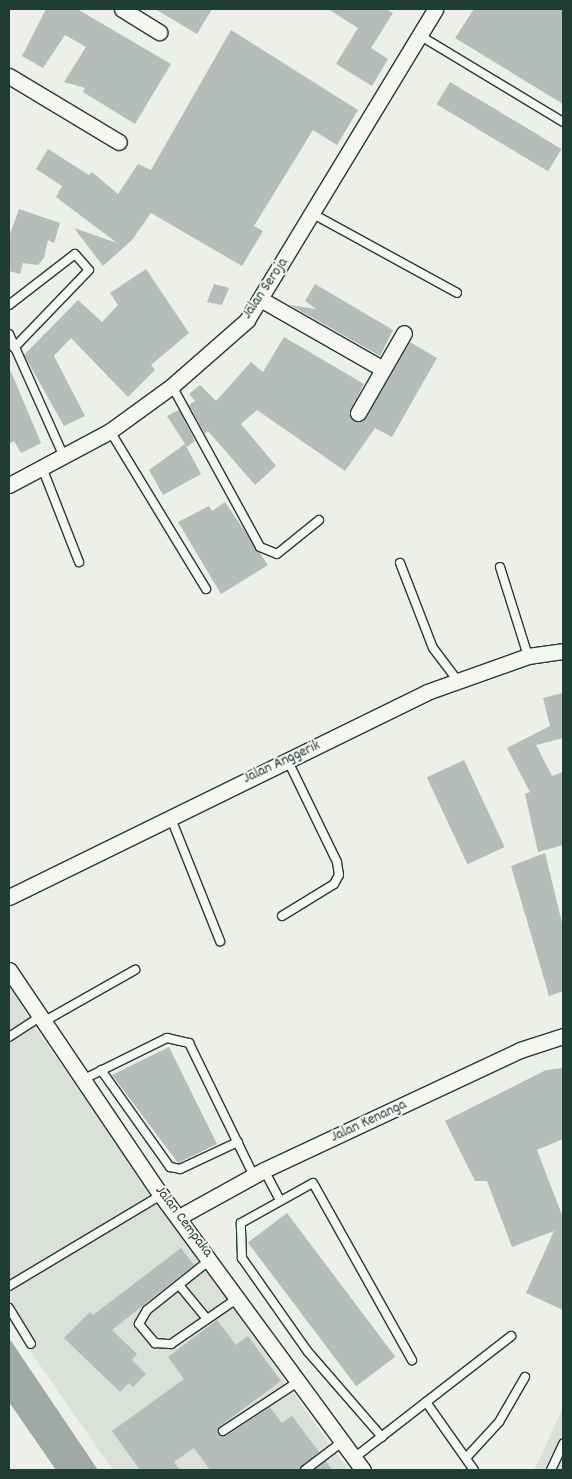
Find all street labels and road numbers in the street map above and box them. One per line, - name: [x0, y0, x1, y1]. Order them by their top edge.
- street label: Jalan Seroja: [239, 255, 293, 323]
- street label: Jalan Anggerik: [241, 737, 323, 789]
- street label: Jalan Kenanga: [328, 1097, 410, 1147]
- street label: Jalan Cempaka: [150, 1183, 216, 1261]

